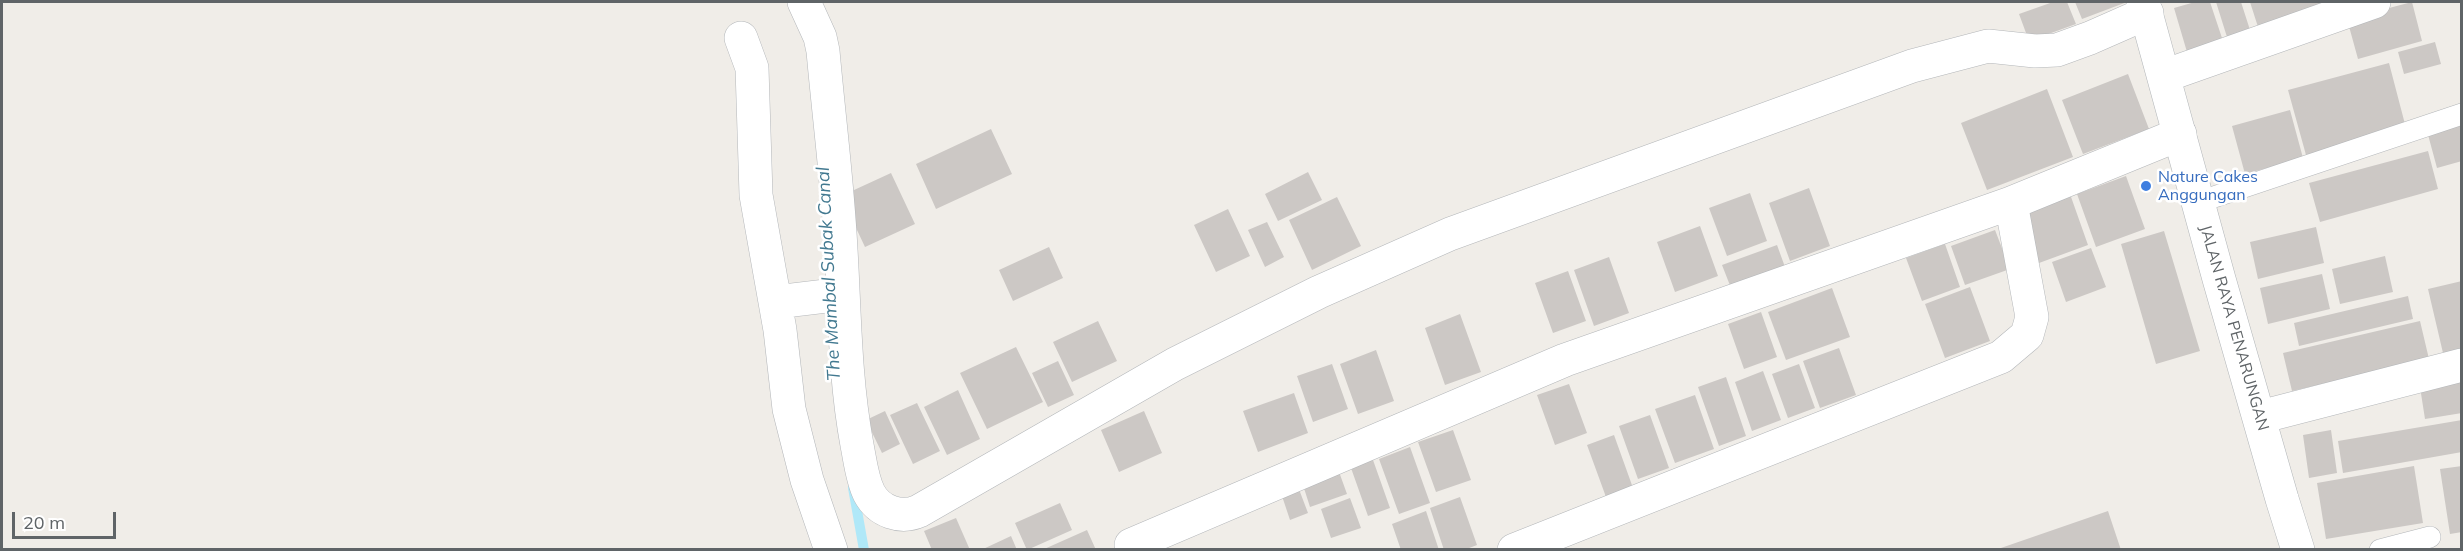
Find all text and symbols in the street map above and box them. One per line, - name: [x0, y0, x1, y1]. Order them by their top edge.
- water label: The Mambal Subak Canal: [813, 167, 845, 381]
- place label: Nature Cakes Anggungan: [2158, 167, 2258, 205]
- marker: Nature Cakes Anggungan: [2139, 179, 2153, 193]
- street label: JALAN RAYA PENARUNGAN: [2195, 223, 2273, 433]
- scale bar: [15, 500, 118, 538]
- text: 20 m: [23, 511, 65, 534]

